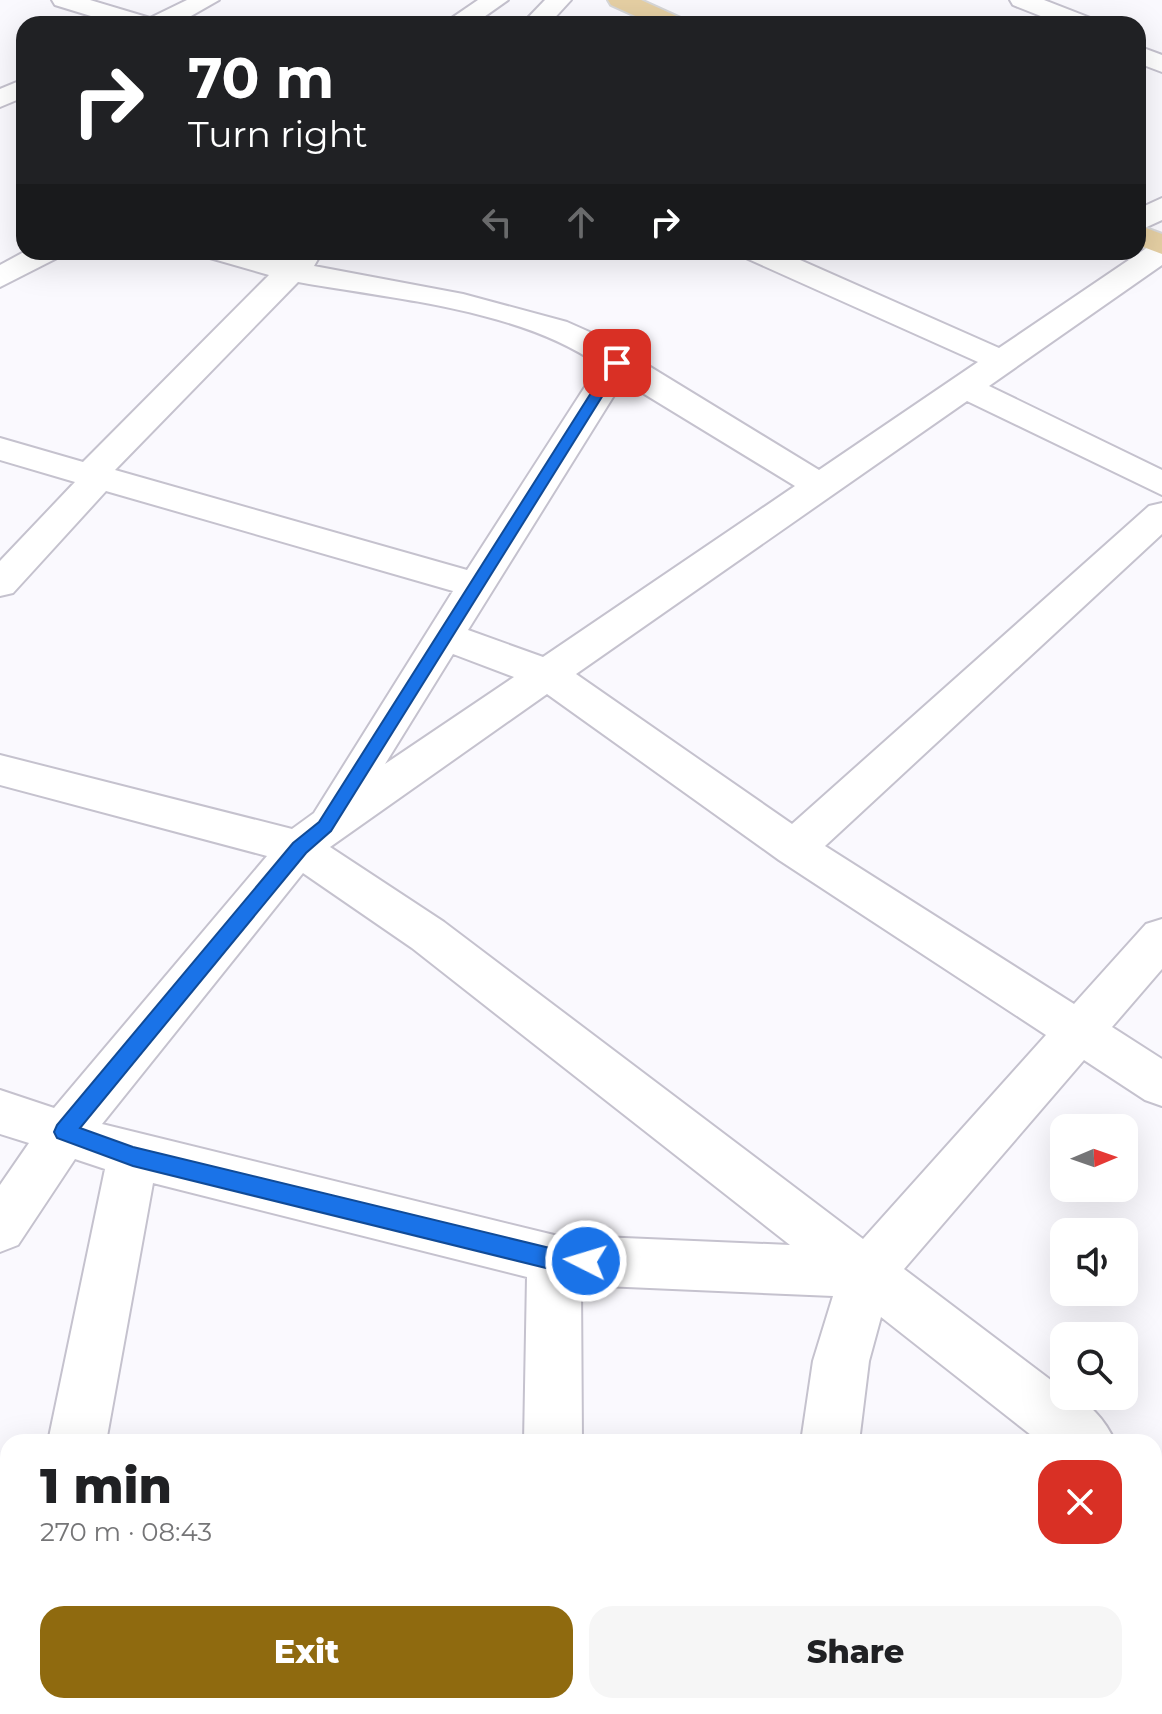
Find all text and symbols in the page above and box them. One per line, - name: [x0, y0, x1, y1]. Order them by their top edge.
- text: 70 m: [188, 44, 334, 112]
- icon: right: [56, 48, 160, 152]
- text: Turn right: [188, 112, 368, 156]
- icon: left: [475, 200, 519, 244]
- icon: ahead: [559, 200, 603, 244]
- icon: right: [643, 200, 687, 244]
- pin: [583, 329, 651, 397]
- icon: arrive: [595, 341, 639, 385]
- north arrow: [1050, 1114, 1138, 1202]
- map controls: [1050, 1114, 1138, 1410]
- button: sound: [1050, 1218, 1138, 1306]
- position arrow: [544, 1219, 628, 1303]
- button: search: [1050, 1322, 1138, 1410]
- text: 1 min: [40, 1457, 172, 1515]
- button: close: [1038, 1460, 1122, 1544]
- text: 270 m · 08:43: [40, 1516, 212, 1548]
- button: Exit: [40, 1606, 573, 1698]
- button: Share: [589, 1606, 1122, 1698]

